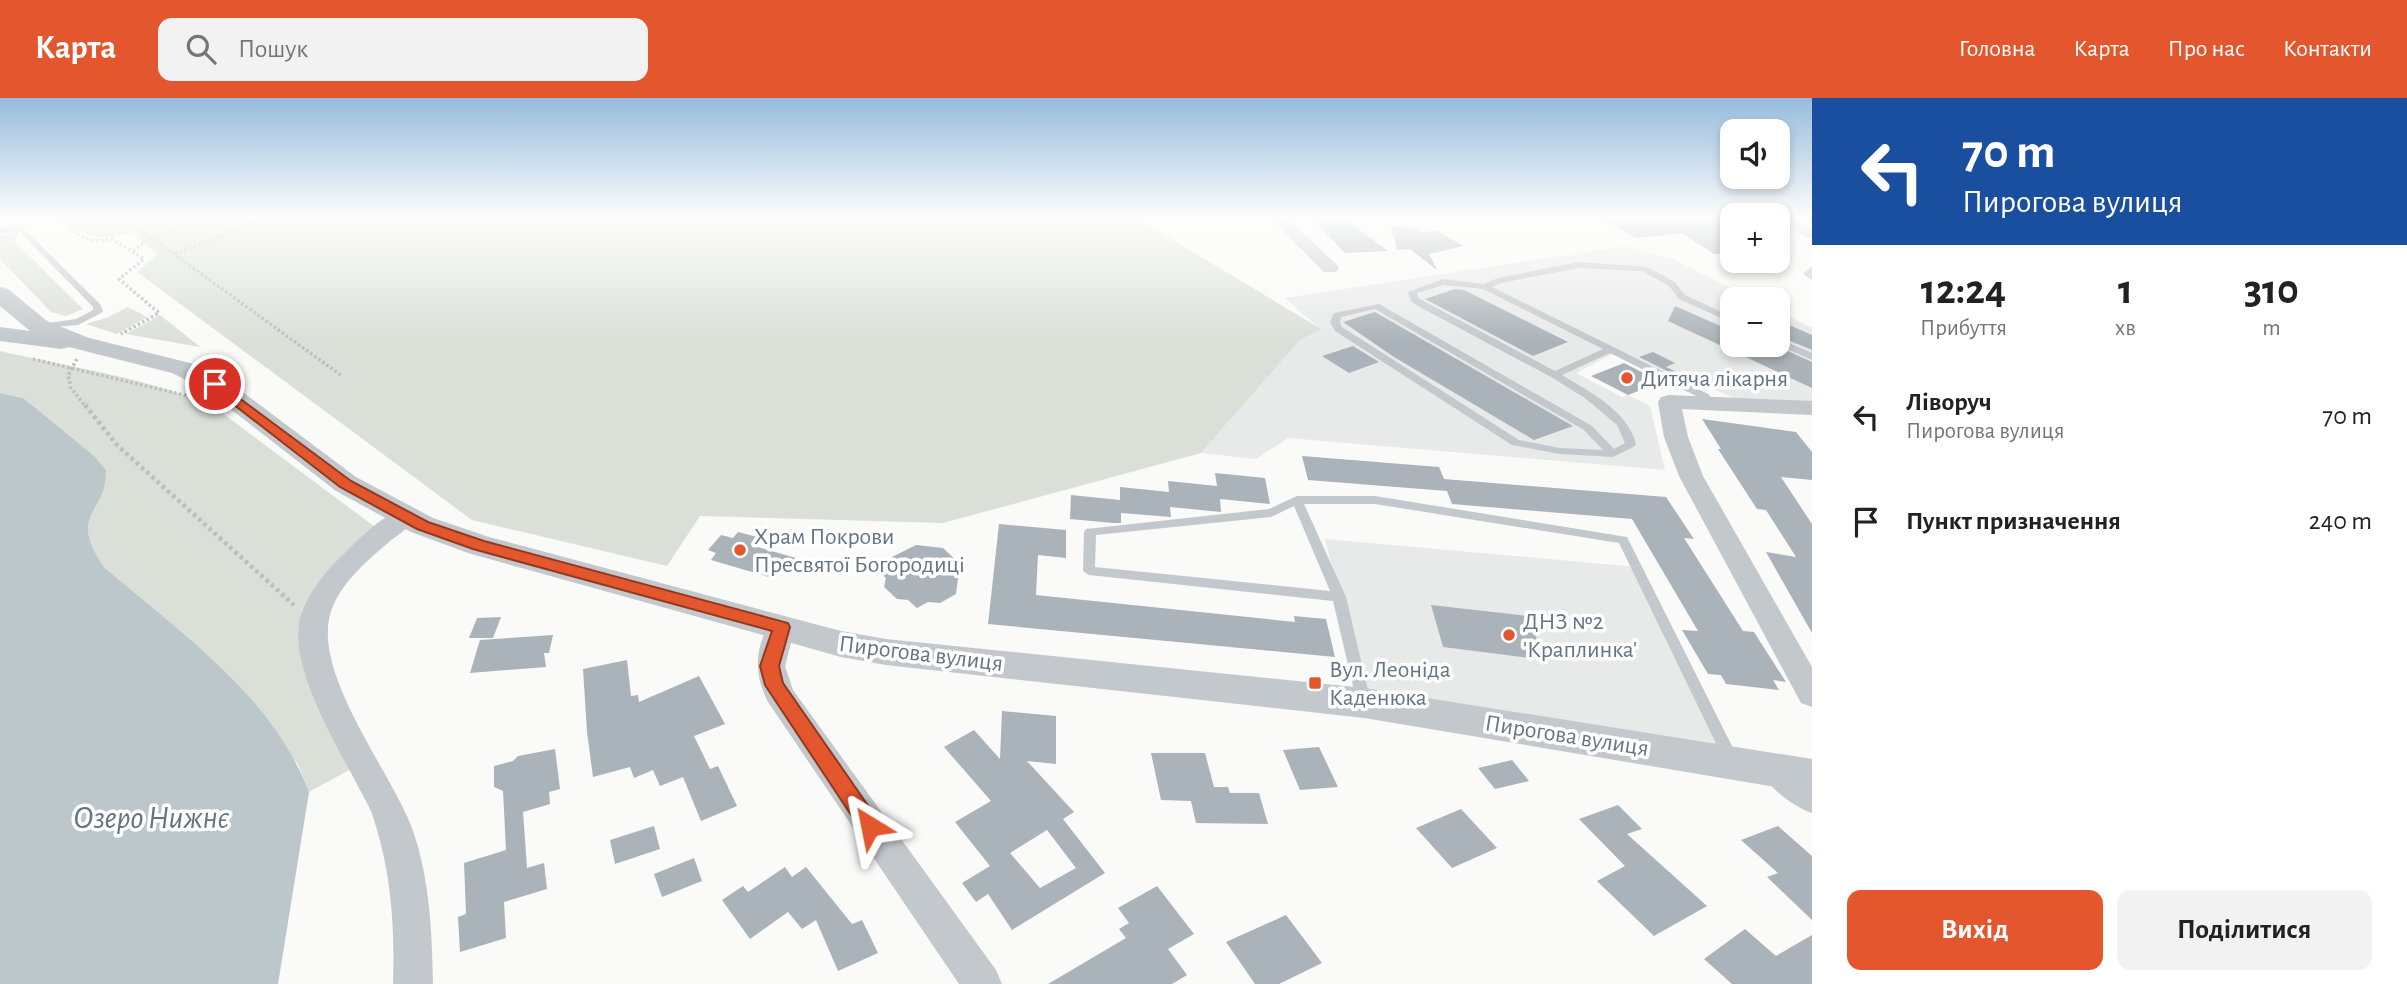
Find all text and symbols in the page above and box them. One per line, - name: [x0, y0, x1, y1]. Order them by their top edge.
- search box: [158, 18, 648, 81]
- icon: search: [182, 30, 220, 68]
- text: Карта: [35, 32, 116, 65]
- text: Пошук: [238, 36, 308, 62]
- text: Головна: [1959, 37, 2035, 61]
- text: Карта: [2073, 37, 2130, 61]
- text: Про нас: [2168, 37, 2245, 61]
- text: Контакти: [2283, 37, 2372, 61]
- map controls: [1720, 119, 1790, 357]
- button: sound: [1720, 119, 1790, 189]
- icon: left: [1847, 126, 1938, 217]
- text: 70 m: [1962, 128, 2056, 177]
- text: Пирогова вулиця: [1962, 186, 2183, 218]
- button: +: [1720, 203, 1790, 273]
- text: 12:24: [1921, 269, 2006, 311]
- text: 1: [2118, 269, 2133, 311]
- text: 310: [2244, 269, 2299, 311]
- button: −: [1720, 287, 1790, 357]
- text: Прибуття: [1920, 317, 2007, 340]
- text: хв: [2115, 317, 2136, 340]
- text: m: [2262, 317, 2281, 340]
- pin: [185, 354, 245, 414]
- icon: arrive: [196, 365, 234, 403]
- place label: Дитяча лікарня: [1641, 367, 1788, 391]
- marker: Дитяча лікарня: [1619, 370, 1635, 386]
- text: Ліворуч: [1906, 389, 1992, 415]
- icon: left: [1847, 398, 1885, 436]
- text: 70 m: [2322, 403, 2372, 429]
- text: Пирогова вулиця: [1906, 420, 2065, 443]
- icon: arrive: [1847, 503, 1885, 541]
- text: Пункт призначення: [1906, 508, 2121, 534]
- text: 240 m: [2309, 508, 2372, 534]
- place label: Храм Покрови Пресвятої Богородиці: [754, 525, 965, 577]
- marker: Храм Покрови Пресвятої Богородиці: [732, 542, 748, 558]
- place label: ДНЗ №2 'Краплинка': [1523, 610, 1637, 662]
- marker: ДНЗ №2 'Краплинка': [1501, 627, 1517, 643]
- street label: Пирогова вулиця: [837, 632, 1004, 676]
- place label: Вул. Леоніда Каденюка: [1329, 658, 1451, 710]
- marker: Вул. Леоніда Каденюка: [1307, 675, 1323, 691]
- street label: Пирогова вулиця: [1483, 711, 1650, 761]
- position arrow: [833, 789, 907, 863]
- water label: Озеро Нижнє: [73, 802, 230, 835]
- button: Вихід: [1847, 890, 2103, 970]
- button: Поділитися: [2117, 890, 2372, 970]

